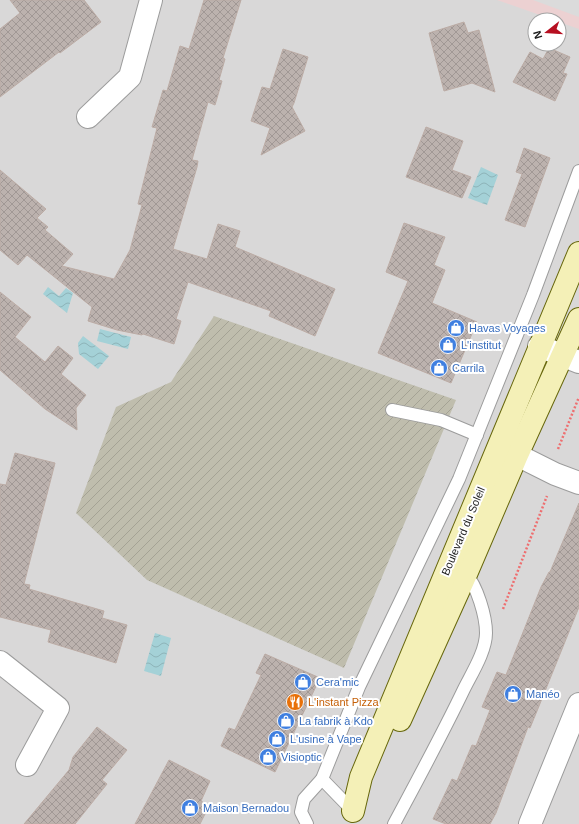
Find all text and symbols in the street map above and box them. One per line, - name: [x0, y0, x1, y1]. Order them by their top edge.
- north arrow: [527, 12, 567, 52]
- text: N: [531, 29, 544, 40]
- shop icon: Havas Voyages: [446, 318, 466, 338]
- place label: Havas Voyages: [469, 322, 546, 334]
- shop icon: L'institut: [438, 335, 458, 355]
- place label: L'institut: [461, 339, 501, 351]
- shop icon: Carrila: [429, 358, 449, 378]
- place label: Carrila: [452, 362, 485, 374]
- street label: Boulevard du Soleil: [439, 485, 487, 577]
- shop icon: Cera'mic: [293, 672, 313, 692]
- place label: Cera'mic: [316, 676, 360, 688]
- shop icon: Manéo: [503, 684, 523, 704]
- place label: Manéo: [526, 688, 560, 700]
- restaurant icon: L'instant Pizza: [285, 692, 305, 712]
- place label: L'instant Pizza: [308, 696, 379, 708]
- shop icon: La fabrik à Kdo: [276, 711, 296, 731]
- place label: La fabrik à Kdo: [299, 715, 373, 727]
- shop icon: L'usine à Vape: [267, 729, 287, 749]
- place label: L'usine à Vape: [290, 733, 362, 745]
- shop icon: Visioptic: [258, 747, 278, 767]
- place label: Visioptic: [281, 751, 322, 763]
- shop icon: Maison Bernadou: [180, 798, 200, 818]
- place label: Maison Bernadou: [203, 802, 289, 814]

